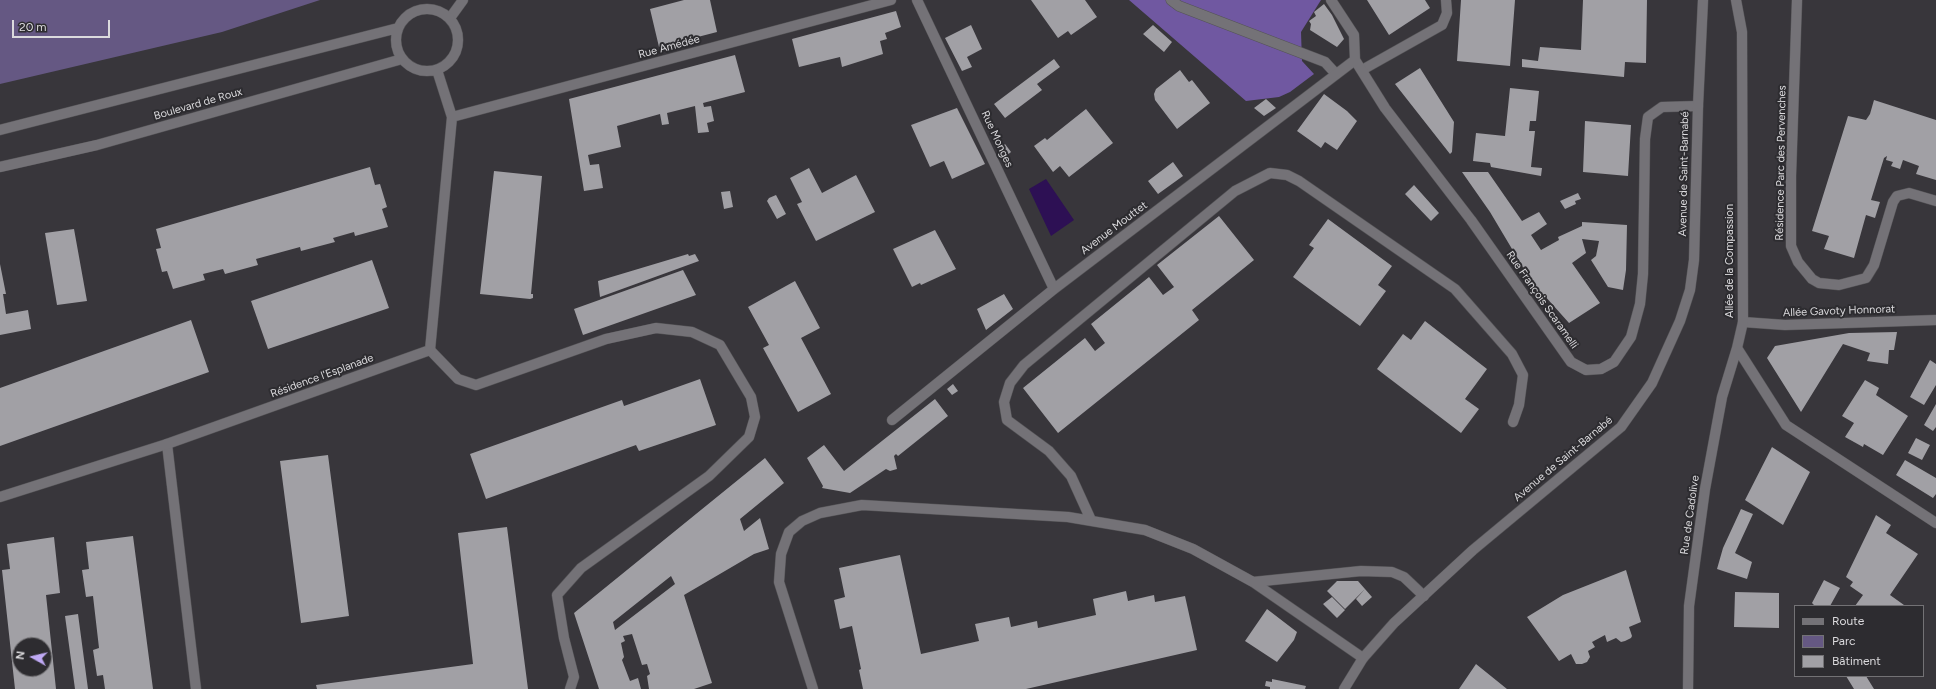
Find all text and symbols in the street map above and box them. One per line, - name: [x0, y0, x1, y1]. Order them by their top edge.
- scale bar: [14, 12, 112, 38]
- text: 20 m: [19, 20, 47, 34]
- street label: Rue Amédée: [637, 32, 701, 62]
- street label: Boulevard de Roux: [152, 85, 244, 123]
- street label: Résidence Parc des Pervenches: [1773, 85, 1789, 241]
- street label: Rue Monges: [978, 108, 1016, 170]
- street label: Avenue de Saint-Barnabé: [1676, 111, 1692, 237]
- street label: Avenue Mouttet: [1078, 199, 1150, 257]
- street label: Allée de la Compassion: [1723, 204, 1737, 318]
- street label: Rue François Scaramelli: [1503, 249, 1581, 351]
- street label: Allée Gavoty Honnorat: [1783, 302, 1895, 320]
- street label: Résidence l'Esplanade: [269, 351, 375, 401]
- street label: Avenue de Saint-Barnabé: [1511, 414, 1615, 504]
- street label: Rue de Cadolive: [1678, 475, 1702, 555]
- legend: [1794, 605, 1924, 677]
- text: Route: [1832, 614, 1864, 628]
- text: Parc: [1832, 634, 1856, 648]
- north arrow: [12, 637, 52, 677]
- text: N: [14, 650, 28, 661]
- text: Bâtiment: [1832, 654, 1881, 668]

